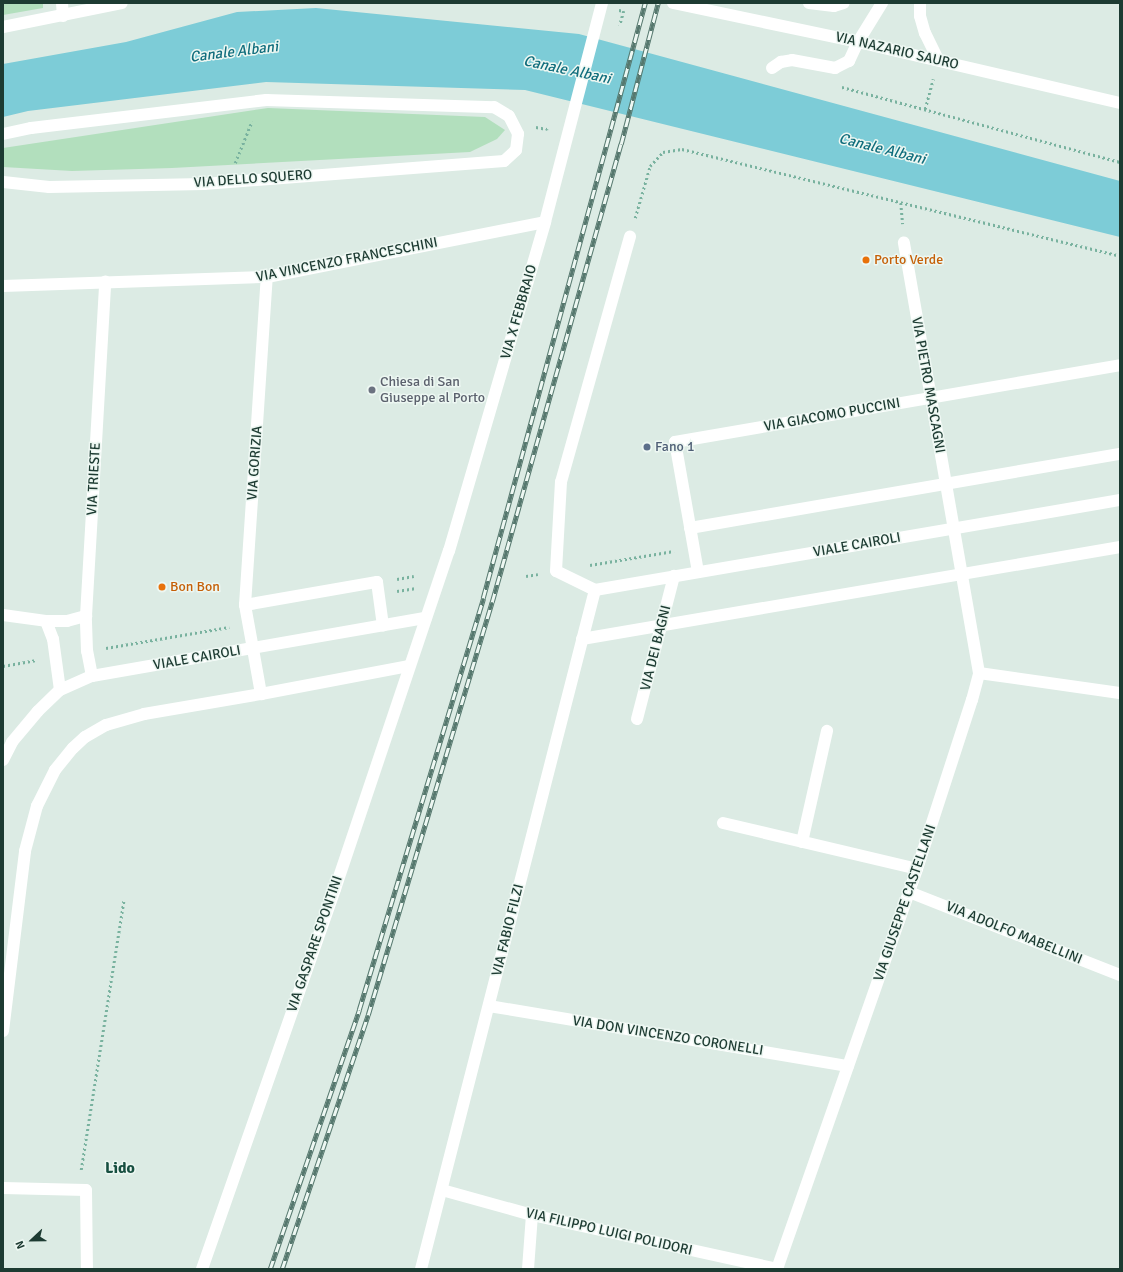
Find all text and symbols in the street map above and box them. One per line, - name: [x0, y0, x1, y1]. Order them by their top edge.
- street label: VIA NAZARIO SAURO: [834, 29, 960, 73]
- water label: Canale Albani: [189, 38, 279, 66]
- water label: Canale Albani: [522, 52, 612, 88]
- water label: Canale Albani: [837, 130, 927, 168]
- street label: VIA DELLO SQUERO: [193, 166, 313, 192]
- street label: VIA VINCENZO FRANCESCHINI: [255, 234, 439, 286]
- place label: Porto Verde: [874, 252, 943, 268]
- marker: Porto Verde: [861, 255, 871, 265]
- street label: VIA X FEBBRAIO: [497, 263, 541, 361]
- street label: VIA PIETRO MASCAGNI: [908, 315, 948, 455]
- place label: Chiesa di San Giuseppe al Porto: [380, 374, 485, 406]
- marker: Chiesa di San Giuseppe al Porto: [367, 385, 377, 395]
- street label: VIA GIACOMO PUCCINI: [763, 395, 901, 435]
- street label: VIA GORIZIA: [244, 425, 266, 501]
- place label: Fano 1: [655, 439, 694, 455]
- street label: VIA TRIESTE: [84, 442, 104, 516]
- marker: Fano 1: [642, 442, 652, 452]
- street label: VIALE CAIROLI: [812, 529, 902, 561]
- place label: Bon Bon: [170, 579, 220, 595]
- marker: Bon Bon: [157, 582, 167, 592]
- street label: VIA DEI BAGNI: [637, 604, 675, 692]
- street label: VIALE CAIROLI: [152, 642, 242, 674]
- street label: VIA GIUSEPPE CASTELLANI: [870, 822, 940, 984]
- street label: VIA GASPARE SPONTINI: [284, 874, 346, 1014]
- street label: VIA FABIO FILZI: [488, 882, 528, 978]
- street label: VIA ADOLFO MABELLINI: [943, 898, 1085, 968]
- street label: VIA DON VINCENZO CORONELLI: [571, 1013, 765, 1059]
- district label: Lido: [105, 1158, 135, 1178]
- street label: VIA FILIPPO LUIGI POLIDORI: [524, 1205, 694, 1259]
- north arrow: [12, 1220, 52, 1260]
- text: N: [13, 1239, 28, 1251]

